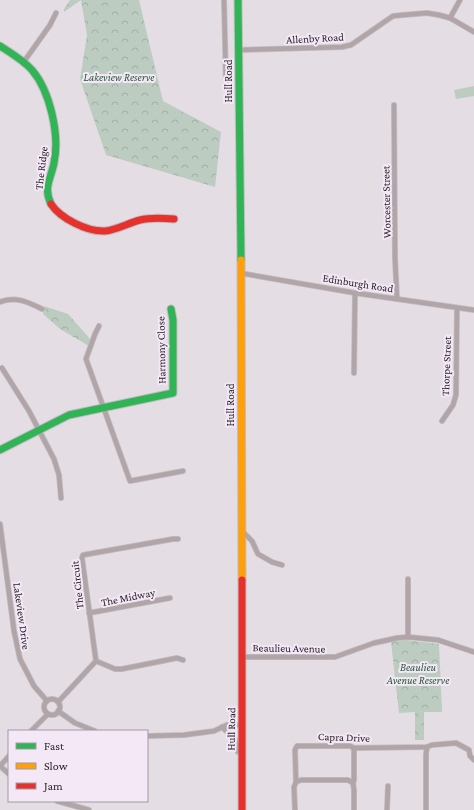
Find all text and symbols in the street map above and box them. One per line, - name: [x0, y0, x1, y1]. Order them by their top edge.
- street label: Allenby Road: [286, 30, 344, 47]
- street label: Hull Road: [222, 59, 234, 103]
- park label: Lakeview Reserve: [84, 71, 155, 83]
- street label: The Ridge: [32, 145, 51, 191]
- street label: Worcester Street: [379, 165, 393, 238]
- street label: Edinburgh Road: [322, 271, 394, 296]
- street label: Harmony Close: [154, 316, 169, 384]
- street label: Thorpe Street: [439, 336, 454, 396]
- street label: Hull Road: [224, 383, 236, 427]
- street label: The Circuit: [68, 560, 86, 610]
- street label: Lakeview Drive: [11, 582, 33, 650]
- street label: The Midway: [100, 586, 157, 609]
- street label: Beaulieu Avenue: [253, 641, 326, 655]
- park label: Beaulieu Avenue Reserve: [386, 661, 450, 686]
- street label: Hull Road: [225, 707, 237, 751]
- legend: [8, 730, 148, 802]
- street label: Capra Drive: [318, 730, 370, 745]
- text: Fast: [44, 739, 65, 753]
- text: Slow: [44, 759, 68, 773]
- text: Jam: [43, 779, 63, 793]

